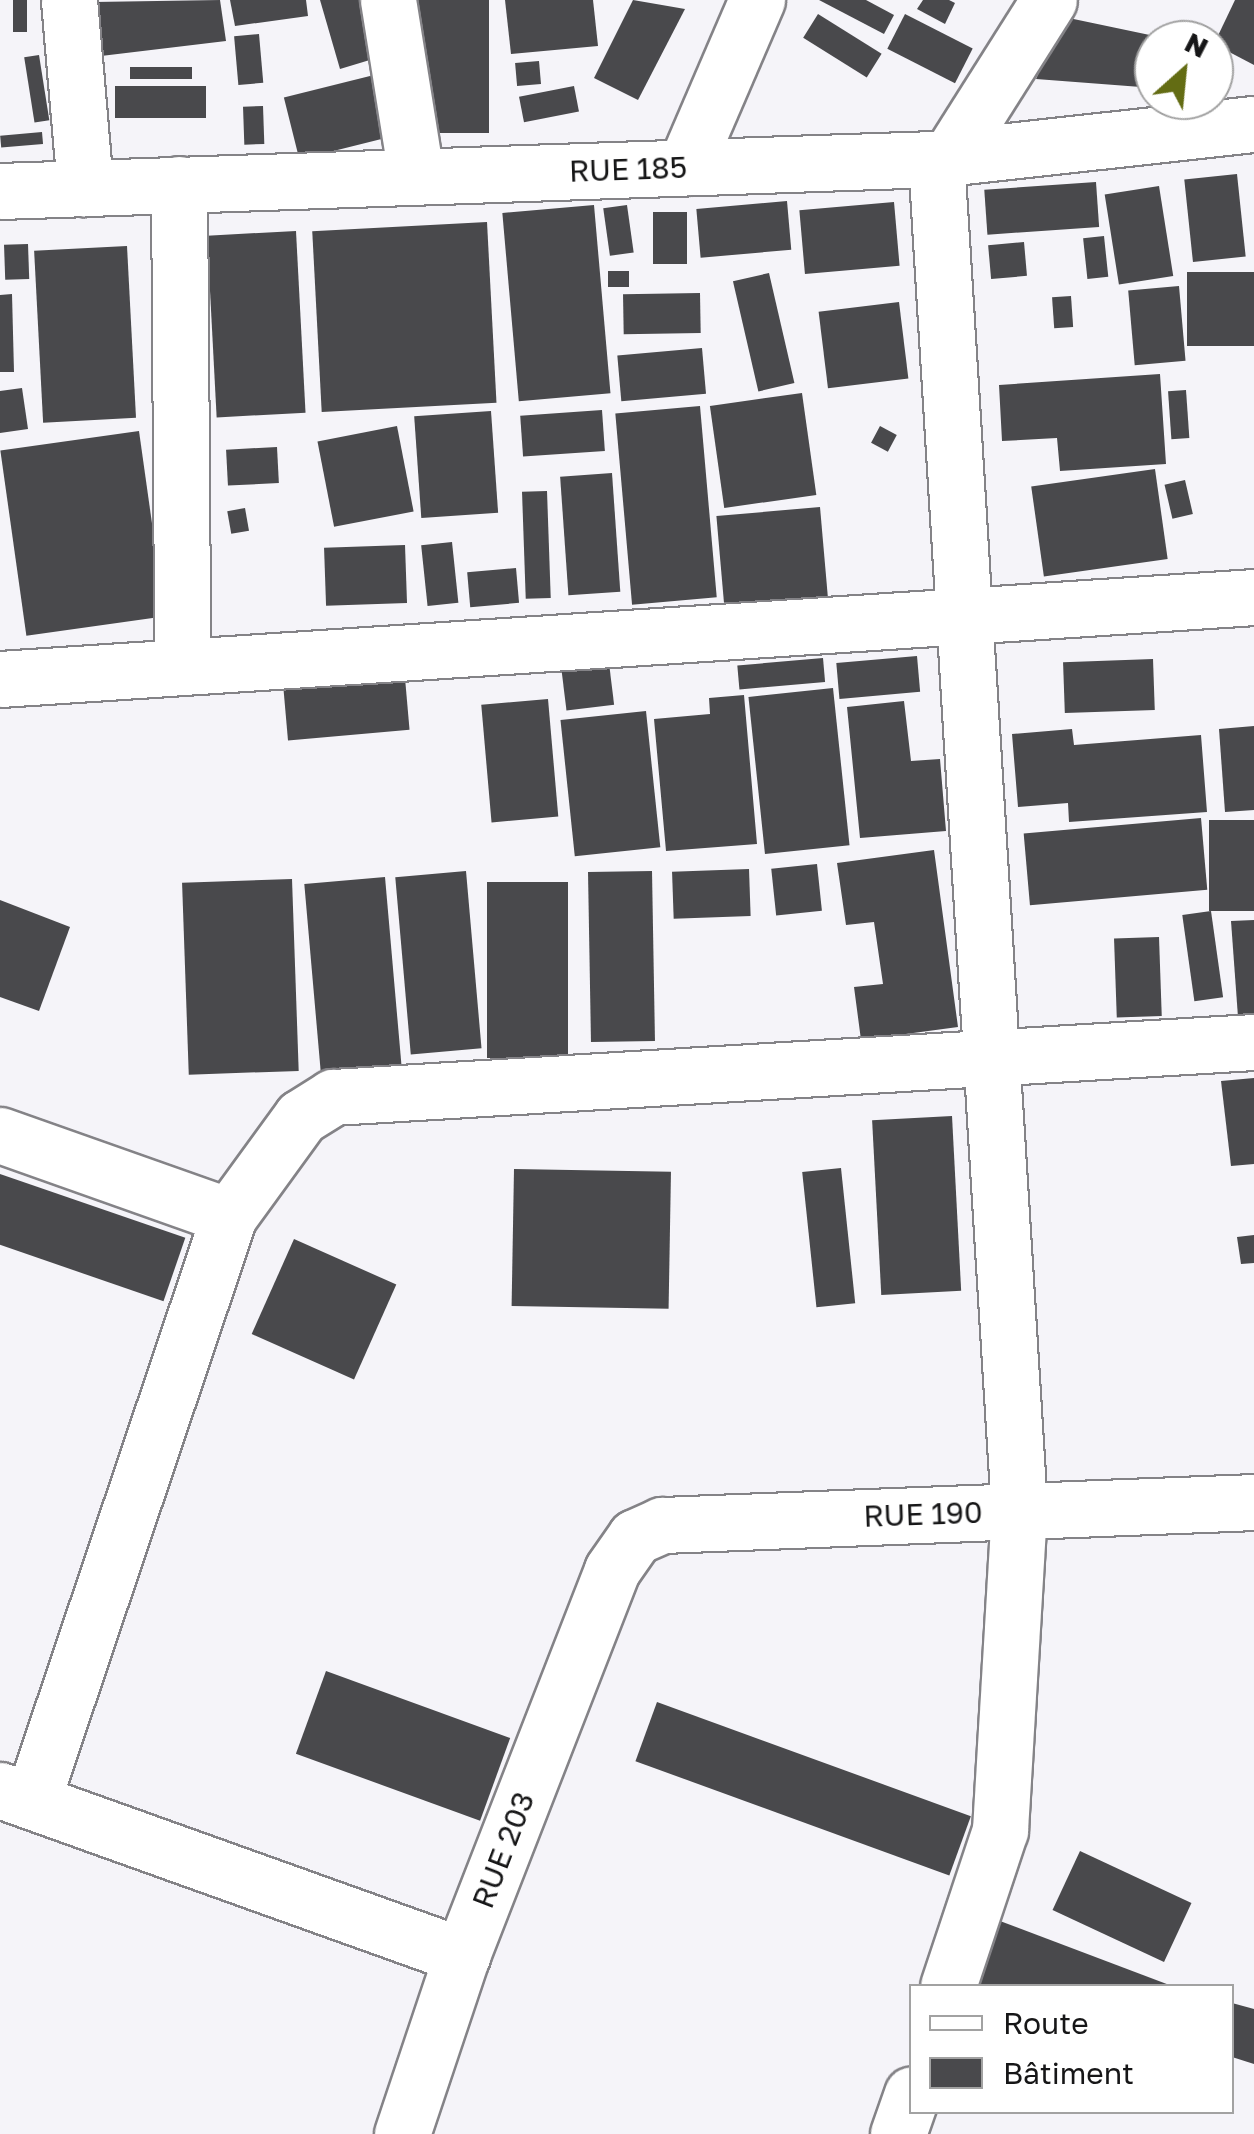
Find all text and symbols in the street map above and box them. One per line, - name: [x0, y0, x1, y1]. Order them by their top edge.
- north arrow: [1134, 20, 1234, 120]
- text: N: [1180, 25, 1214, 64]
- street label: RUE 185: [568, 149, 688, 189]
- street label: RUE 190: [863, 1494, 983, 1534]
- street label: RUE 203: [464, 1787, 542, 1913]
- legend: [909, 1984, 1234, 2114]
- text: Route: [1003, 2005, 1089, 2041]
- text: Bâtiment: [1003, 2055, 1134, 2091]

